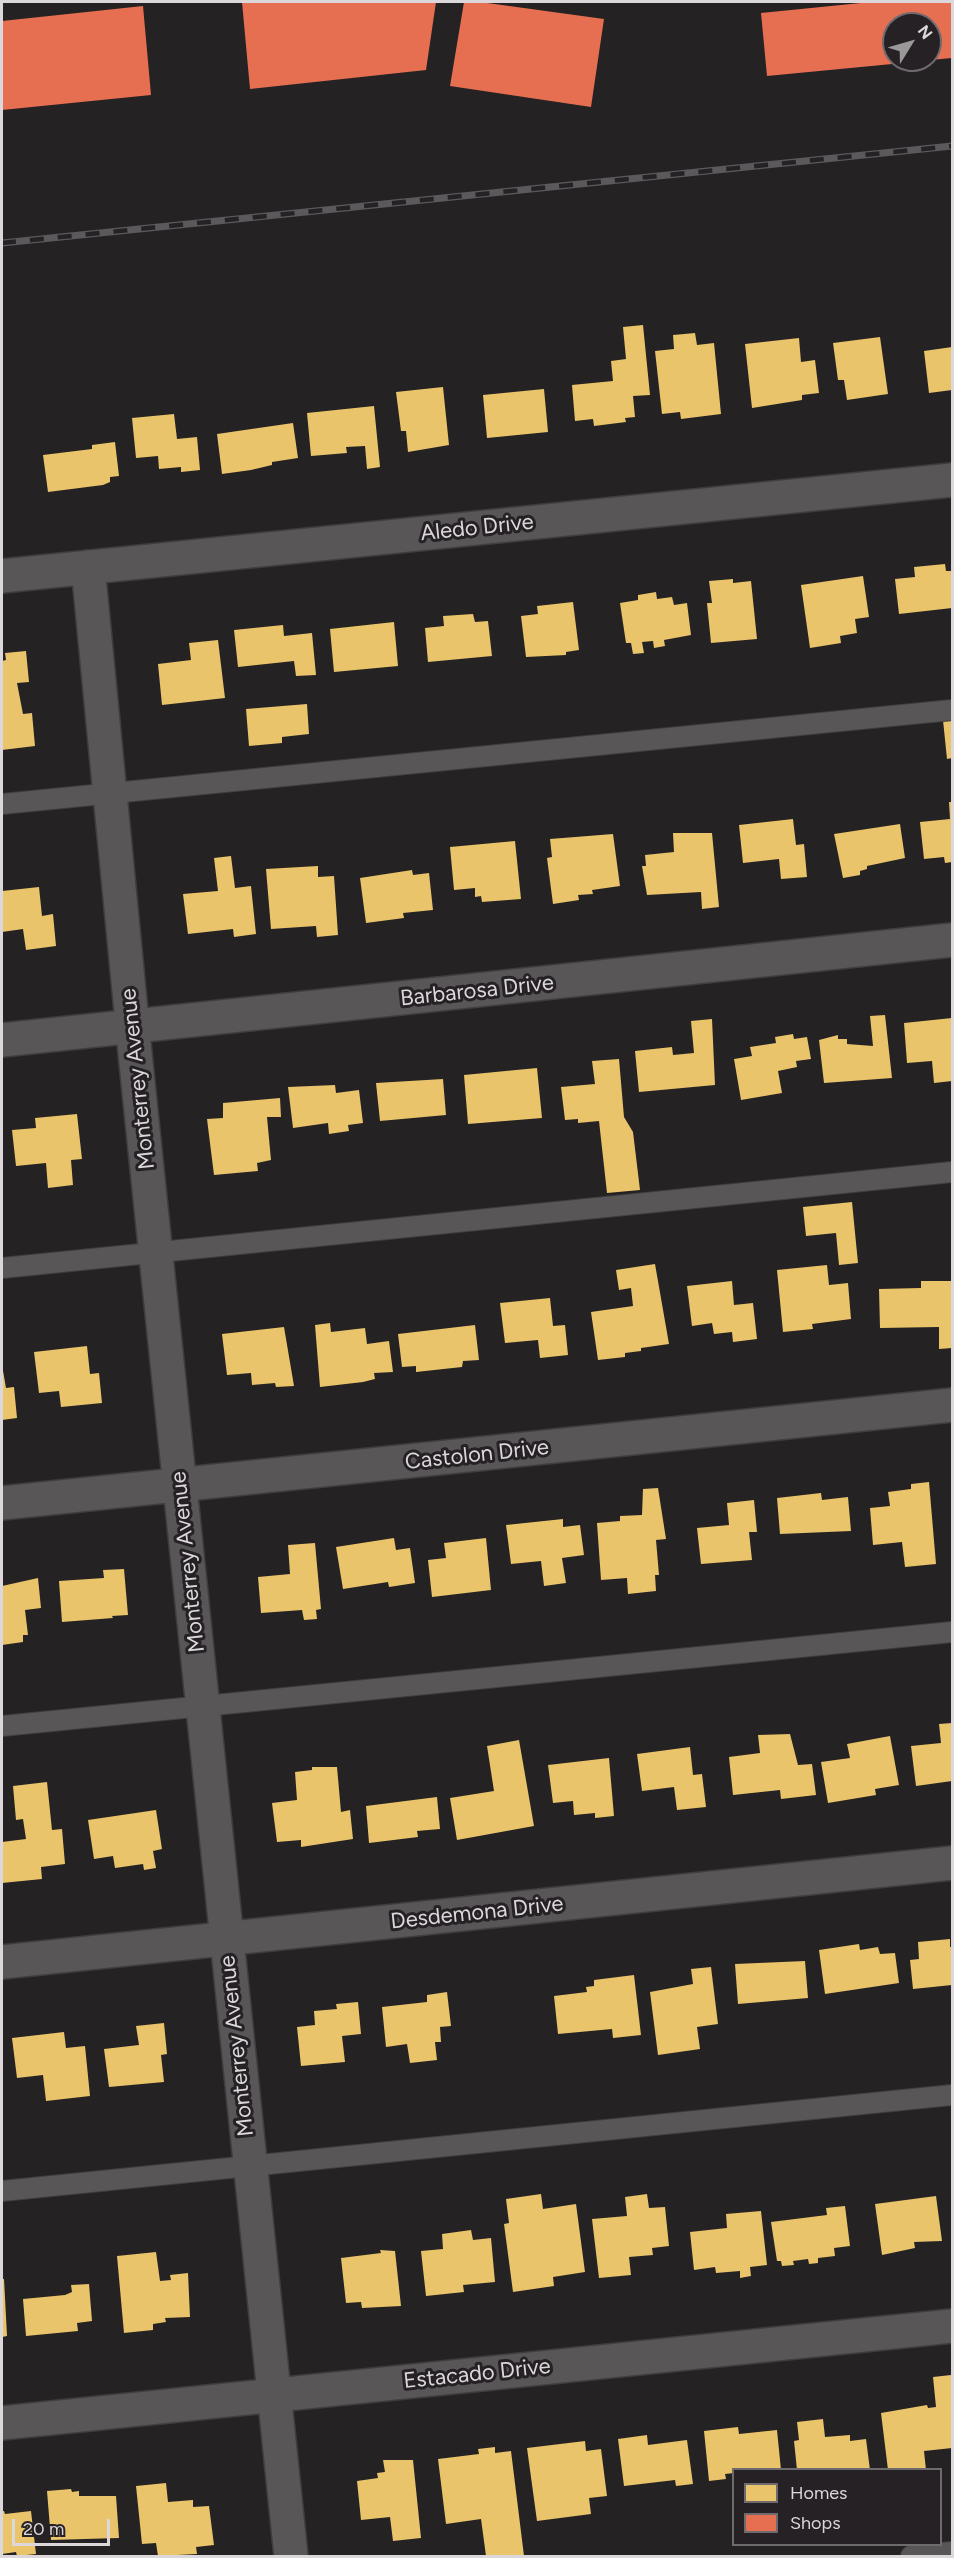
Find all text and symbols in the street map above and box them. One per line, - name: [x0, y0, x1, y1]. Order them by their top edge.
- north arrow: [882, 12, 942, 72]
- text: N: [914, 21, 936, 43]
- street label: Aledo Drive: [419, 509, 535, 547]
- street label: Barbarosa Drive: [399, 970, 555, 1012]
- street label: Monterrey Avenue: [115, 987, 161, 1171]
- street label: Castolon Drive: [404, 1434, 550, 1476]
- street label: Monterrey Avenue: [165, 1470, 211, 1654]
- street label: Desdemona Drive: [389, 1891, 565, 1935]
- street label: Monterrey Avenue: [214, 1954, 260, 2138]
- street label: Estacado Drive: [402, 2353, 552, 2395]
- legend: [732, 2468, 942, 2546]
- text: Homes: [790, 2482, 848, 2504]
- scale bar: [15, 2507, 112, 2545]
- text: Shops: [790, 2512, 841, 2534]
- text: 20 m: [23, 2518, 64, 2540]

